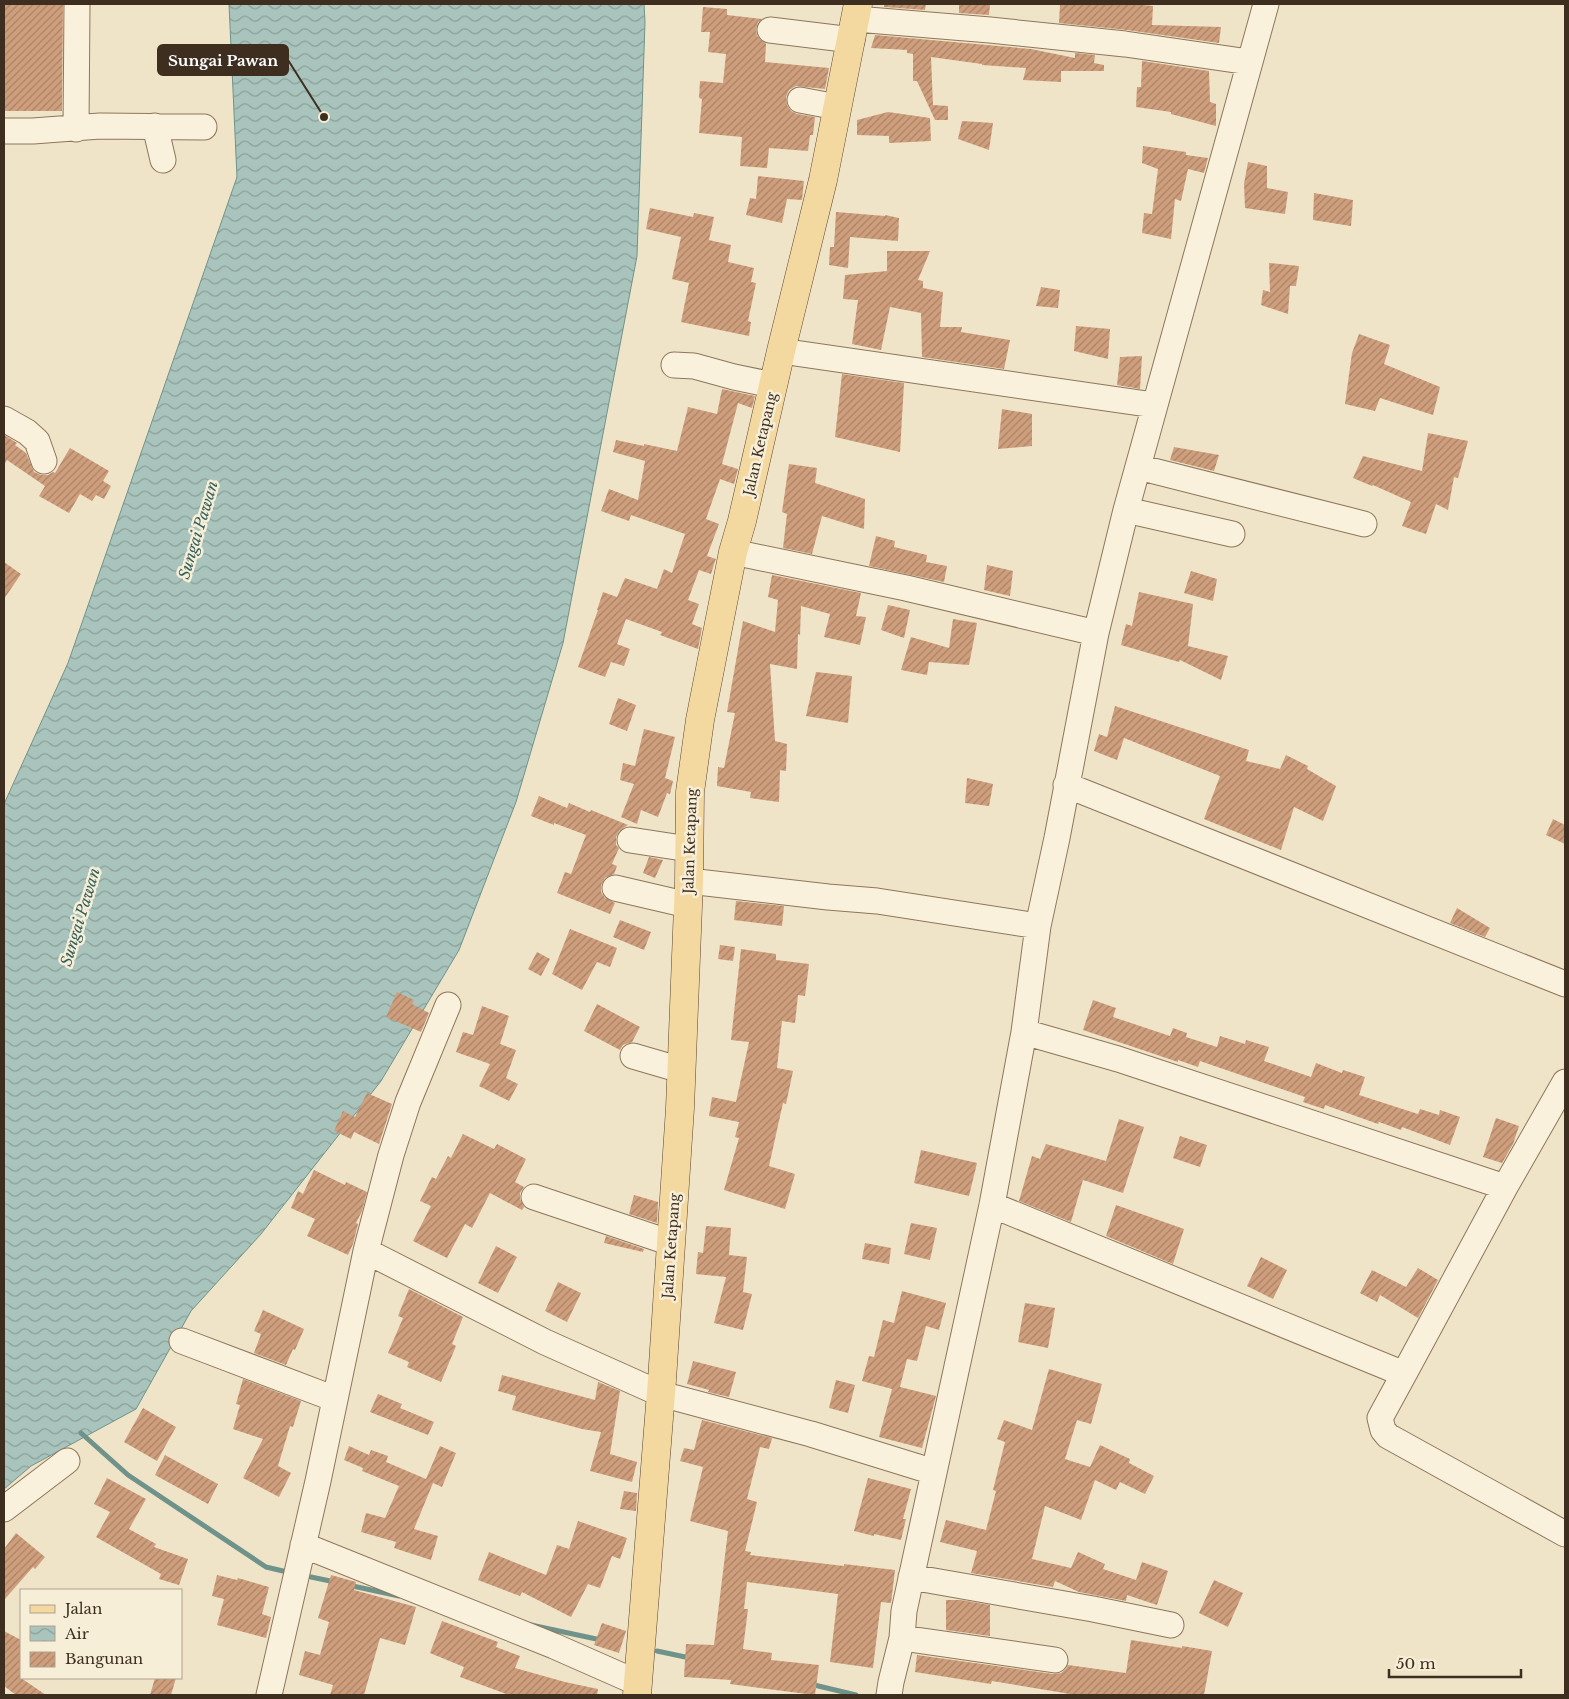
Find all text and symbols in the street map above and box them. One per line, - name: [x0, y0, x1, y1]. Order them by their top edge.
- callout: Sungai Pawan: [158, 45, 288, 75]
- text: Sungai Pawan: [168, 51, 278, 70]
- street label: Jalan Ketapang: [739, 390, 781, 499]
- water label: Sungai Pawan: [174, 479, 222, 581]
- street label: Jalan Ketapang: [679, 787, 701, 896]
- water label: Sungai Pawan: [56, 866, 104, 968]
- street label: Jalan Ketapang: [658, 1192, 684, 1301]
- legend: [20, 1589, 182, 1679]
- text: Jalan: [63, 1599, 102, 1618]
- text: Air: [64, 1624, 90, 1643]
- scale bar: [1389, 1646, 1522, 1678]
- text: Bangunan: [65, 1649, 143, 1668]
- text: 50 m: [1396, 1654, 1436, 1673]

